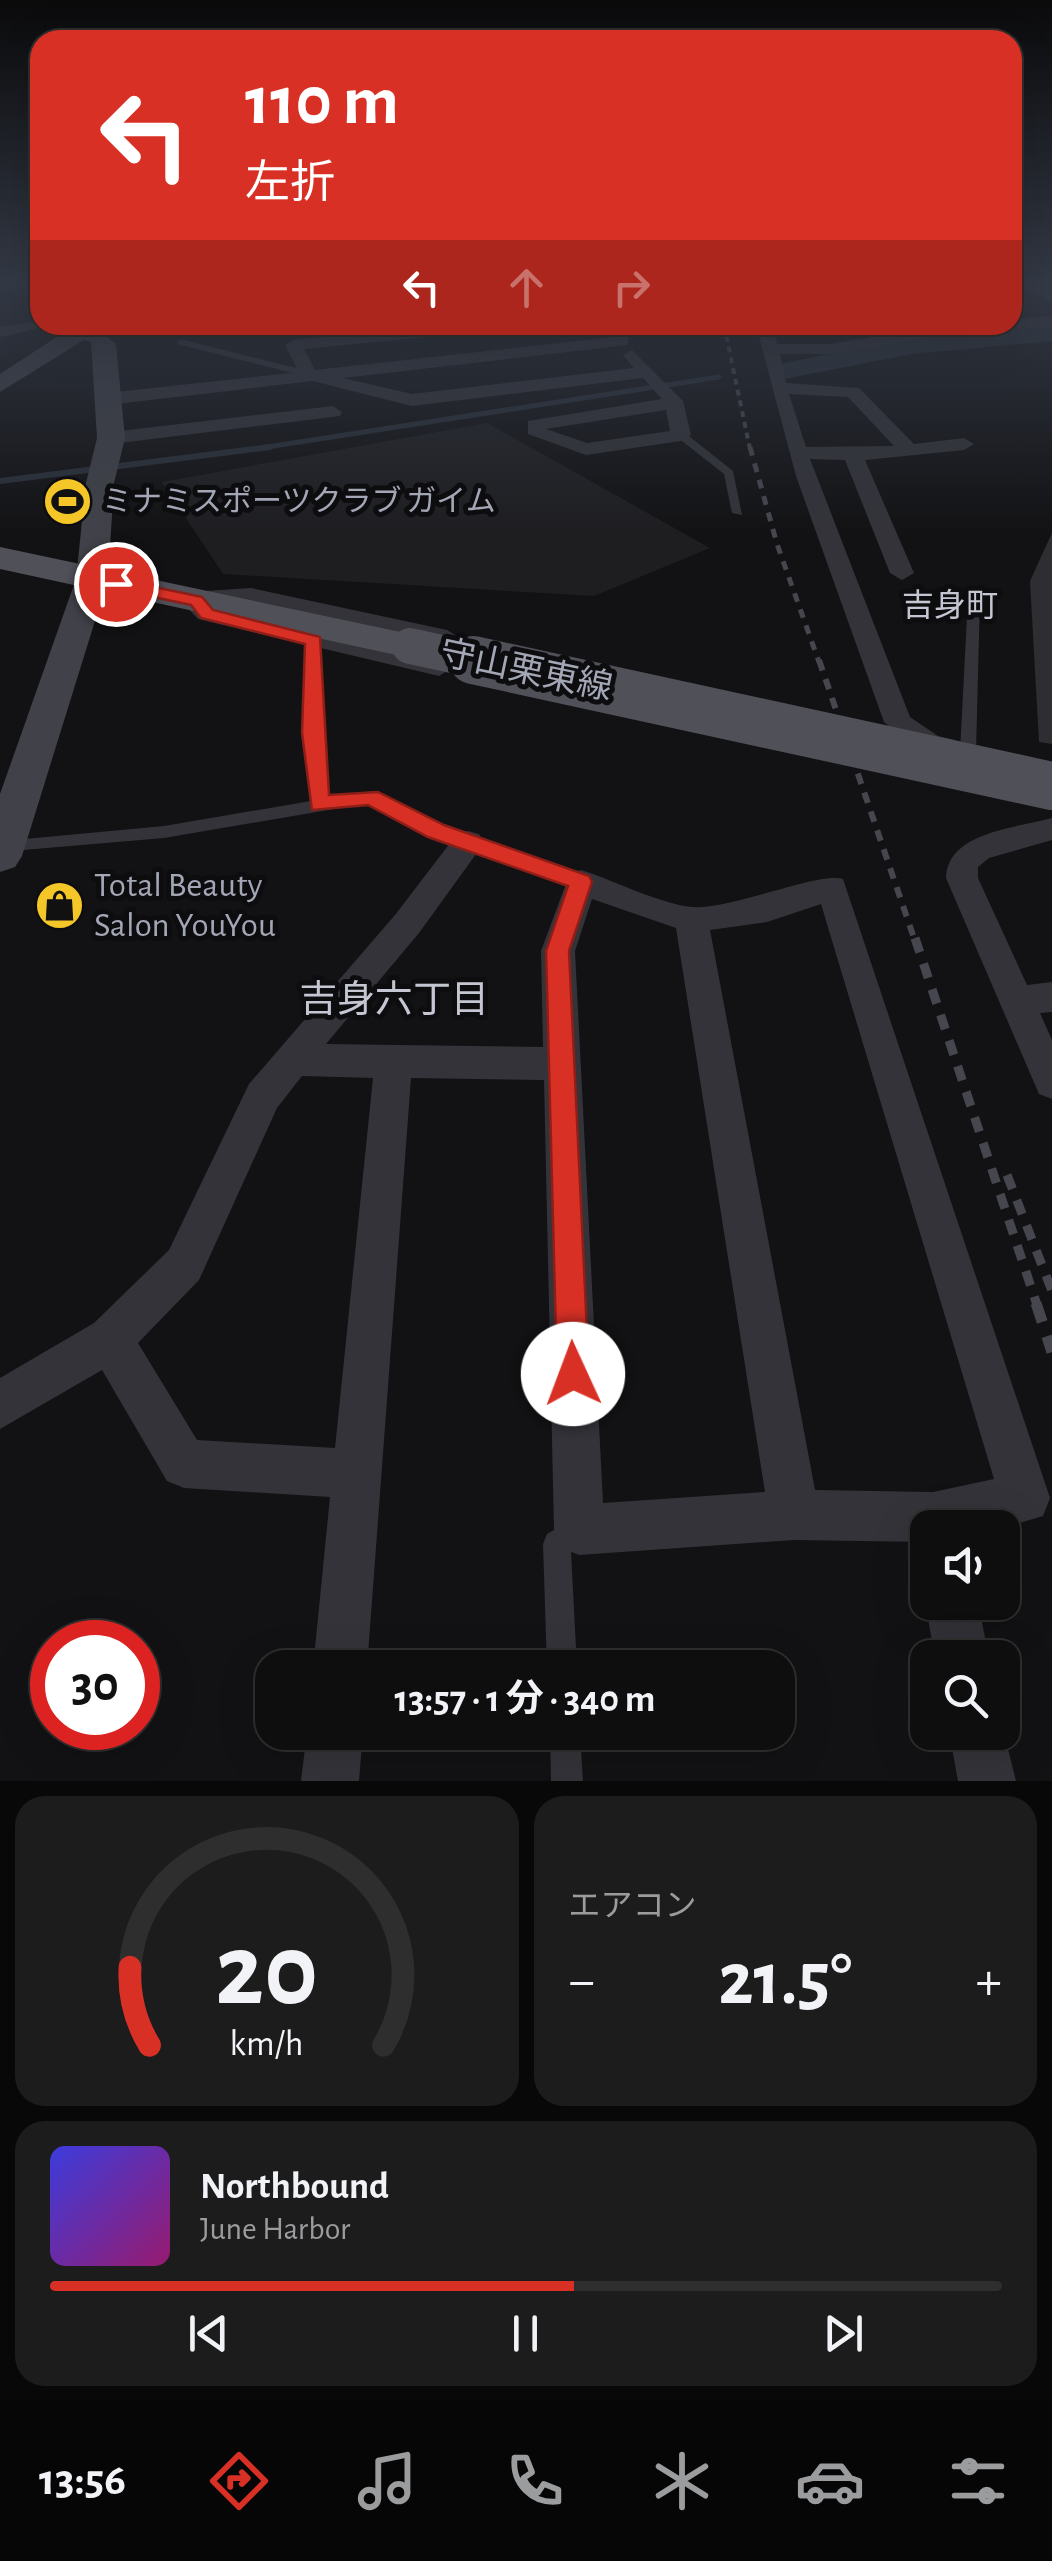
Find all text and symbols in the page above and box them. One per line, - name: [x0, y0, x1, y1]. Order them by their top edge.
- text: 110 m: [245, 67, 399, 137]
- icon: left: [80, 70, 210, 200]
- text: 左折: [245, 161, 335, 206]
- icon: left: [394, 260, 449, 315]
- icon: ahead: [499, 260, 554, 315]
- icon: right: [604, 260, 659, 315]
- sports icon: ミナミスポーツクラブ ガイム: [41, 476, 93, 528]
- place label: ミナミスポーツクラブ ガイム: [102, 485, 496, 517]
- pin: [74, 542, 159, 627]
- icon: arrive: [89, 557, 144, 612]
- district label: 吉身町: [902, 588, 998, 622]
- street label: 守山栗東線: [437, 634, 616, 706]
- place label: Total Beauty Salon YouYou: [94, 868, 276, 943]
- shop icon: Total Beauty Salon YouYou: [33, 879, 85, 931]
- district label: 吉身六丁目: [299, 980, 489, 1020]
- position arrow: [521, 1322, 625, 1426]
- map controls: [910, 1510, 1020, 1750]
- button: sound: [910, 1510, 1020, 1620]
- speed limit sign: 30: [30, 1620, 160, 1750]
- button: search: [910, 1640, 1020, 1750]
- text: 13:57 · 1 分 · 340 m: [394, 1681, 656, 1719]
- text: エアコン: [569, 1890, 697, 1922]
- text: 20: [215, 1920, 318, 2024]
- text: 21.5°: [718, 1943, 852, 2018]
- text: −: [569, 1954, 595, 2009]
- text: +: [976, 1954, 1002, 2009]
- text: km/h: [230, 2026, 304, 2062]
- text: Northbound: [200, 2168, 389, 2206]
- text: June Harbor: [200, 2213, 350, 2245]
- icon: previous: [181, 2306, 236, 2361]
- icon: pause: [498, 2306, 553, 2361]
- icon: next: [816, 2306, 871, 2361]
- icon: directions: [204, 2446, 274, 2516]
- icon: music: [352, 2446, 422, 2516]
- icon: phone: [500, 2446, 570, 2516]
- icon: climate: [647, 2446, 717, 2516]
- icon: car: [795, 2446, 865, 2516]
- icon: filters: [943, 2446, 1013, 2516]
- text: 13:56: [39, 2458, 126, 2503]

